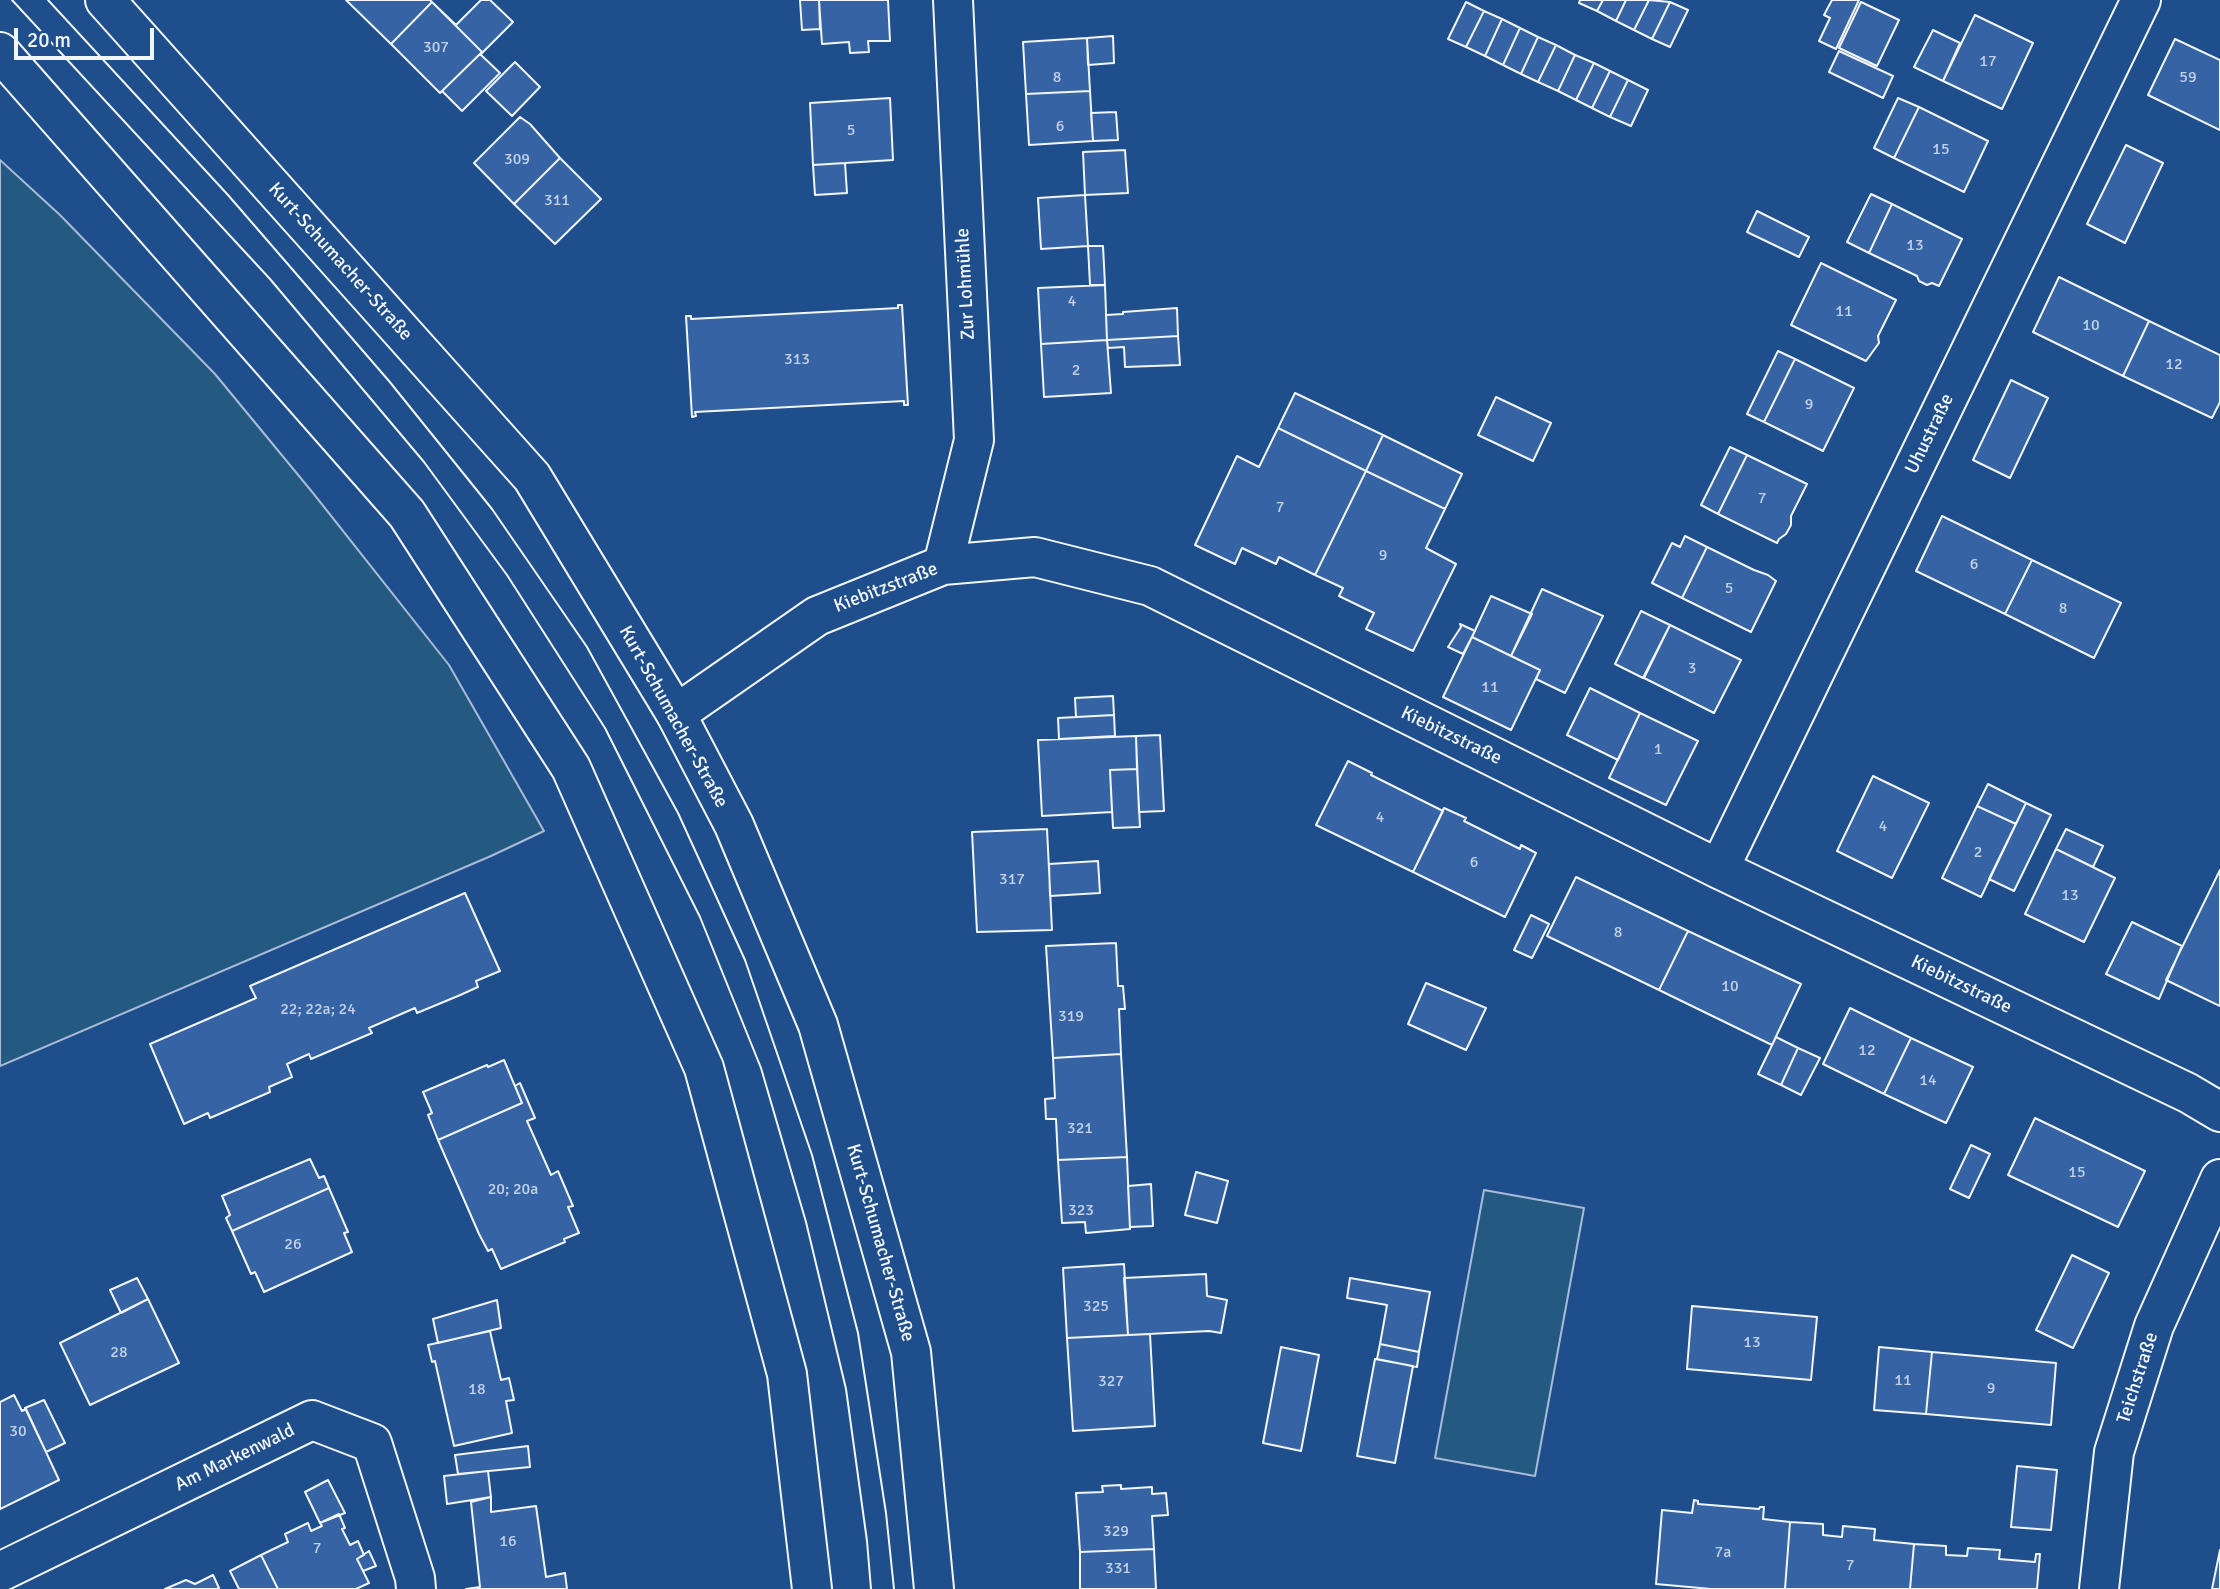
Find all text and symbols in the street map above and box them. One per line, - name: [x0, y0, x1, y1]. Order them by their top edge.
- scale bar: [18, 14, 158, 58]
- text: 20 m: [27, 27, 71, 53]
- house number: 307: [423, 38, 449, 58]
- house number: 17: [1979, 52, 1997, 72]
- house number: 8: [1053, 68, 1061, 88]
- house number: 59: [2179, 68, 2197, 88]
- house number: 6: [1056, 117, 1064, 137]
- house number: 5: [847, 121, 855, 141]
- house number: 15: [1932, 140, 1950, 160]
- house number: 309: [504, 150, 530, 170]
- street label: Kurt-Schumacher-Straße: [263, 178, 417, 346]
- house number: 311: [544, 191, 570, 211]
- street label: Zur Lohmühle: [952, 227, 980, 341]
- house number: 13: [1906, 236, 1924, 256]
- house number: 4: [1068, 292, 1076, 312]
- house number: 11: [1835, 302, 1853, 322]
- house number: 10: [2082, 316, 2100, 336]
- house number: 313: [784, 350, 810, 370]
- house number: 12: [2165, 355, 2183, 375]
- house number: 2: [1072, 361, 1080, 381]
- street label: Uhustraße: [1901, 390, 1959, 478]
- house number: 9: [1805, 395, 1813, 415]
- house number: 7: [1758, 489, 1766, 509]
- house number: 7: [1276, 498, 1284, 518]
- house number: 9: [1379, 546, 1387, 566]
- house number: 6: [1970, 555, 1978, 575]
- street label: Kiebitzstraße: [831, 558, 941, 618]
- house number: 5: [1725, 579, 1733, 599]
- house number: 8: [2059, 599, 2067, 619]
- street label: Kurt-Schumacher-Straße: [613, 622, 733, 812]
- house number: 3: [1688, 659, 1696, 679]
- house number: 11: [1481, 678, 1499, 698]
- street label: Kiebitzstraße: [1397, 702, 1505, 770]
- house number: 1: [1654, 740, 1662, 760]
- house number: 4: [1376, 808, 1384, 828]
- house number: 4: [1879, 817, 1887, 837]
- house number: 2: [1974, 843, 1982, 863]
- house number: 6: [1470, 853, 1478, 873]
- house number: 317: [999, 870, 1025, 890]
- house number: 13: [2061, 886, 2079, 906]
- house number: 8: [1614, 923, 1622, 943]
- street label: Kiebitzstraße: [1907, 951, 2015, 1019]
- house number: 10: [1721, 977, 1739, 997]
- house number: 22; 22a; 24: [280, 1000, 356, 1020]
- house number: 319: [1058, 1007, 1084, 1027]
- house number: 12: [1858, 1041, 1876, 1061]
- house number: 14: [1919, 1071, 1937, 1091]
- house number: 321: [1067, 1119, 1093, 1139]
- street label: Kurt-Schumacher-Straße: [841, 1142, 919, 1344]
- house number: 15: [2068, 1163, 2086, 1183]
- house number: 20; 20a: [488, 1180, 538, 1200]
- house number: 323: [1068, 1201, 1094, 1221]
- house number: 26: [284, 1235, 302, 1255]
- house number: 325: [1083, 1297, 1109, 1317]
- street label: Teichstraße: [2113, 1329, 2163, 1427]
- house number: 13: [1743, 1333, 1761, 1353]
- house number: 28: [110, 1343, 128, 1363]
- house number: 11: [1894, 1371, 1912, 1391]
- house number: 327: [1098, 1372, 1124, 1392]
- house number: 9: [1987, 1379, 1995, 1399]
- house number: 18: [468, 1380, 486, 1400]
- street label: Am Markenwald: [171, 1419, 299, 1497]
- house number: 30: [9, 1422, 27, 1442]
- house number: 329: [1103, 1522, 1129, 1542]
- house number: 16: [499, 1532, 517, 1552]
- house number: 7: [313, 1539, 321, 1559]
- house number: 7a: [1715, 1543, 1731, 1563]
- house number: 7: [1846, 1556, 1854, 1576]
- house number: 331: [1105, 1559, 1131, 1579]

